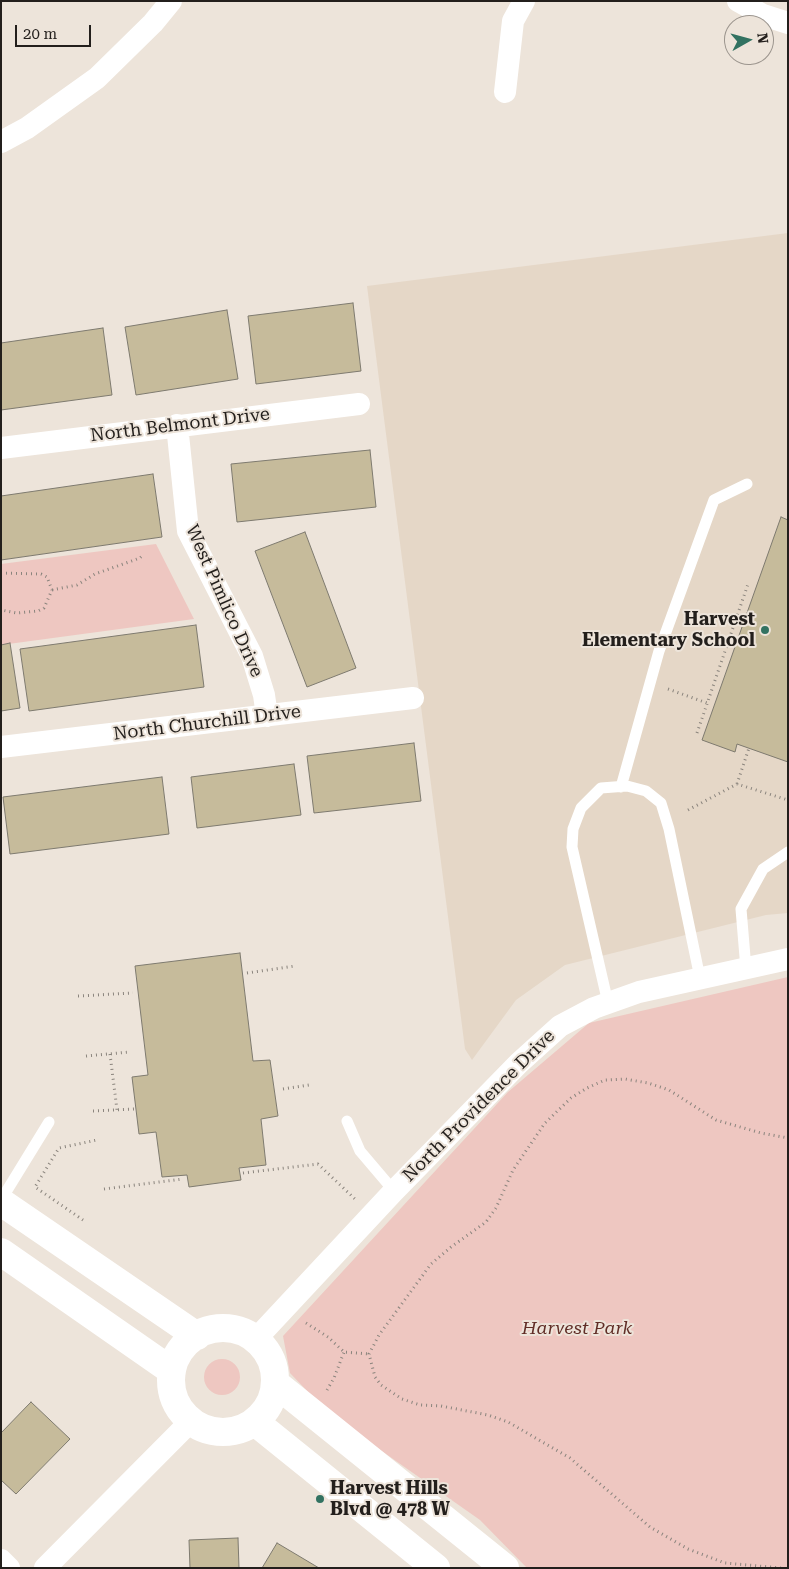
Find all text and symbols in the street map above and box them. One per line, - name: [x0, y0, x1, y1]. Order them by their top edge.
- scale bar: [18, 15, 94, 47]
- north arrow: [724, 15, 774, 65]
- text: 20 m: [23, 25, 57, 43]
- text: N: [754, 32, 771, 45]
- street label: North Belmont Drive: [89, 403, 271, 447]
- street label: West Pimlico Drive: [181, 521, 267, 681]
- place label: Harvest Elementary School: [582, 609, 755, 652]
- marker: Harvest Elementary School: [759, 624, 771, 636]
- street label: North Churchill Drive: [112, 701, 302, 745]
- street label: North Providence Drive: [399, 1026, 559, 1186]
- park label: Harvest Park: [522, 1318, 632, 1340]
- place label: Harvest Hills Blvd @ 478 W: [330, 1478, 450, 1520]
- marker: Harvest Hills Blvd @ 478 W: [314, 1493, 326, 1505]

